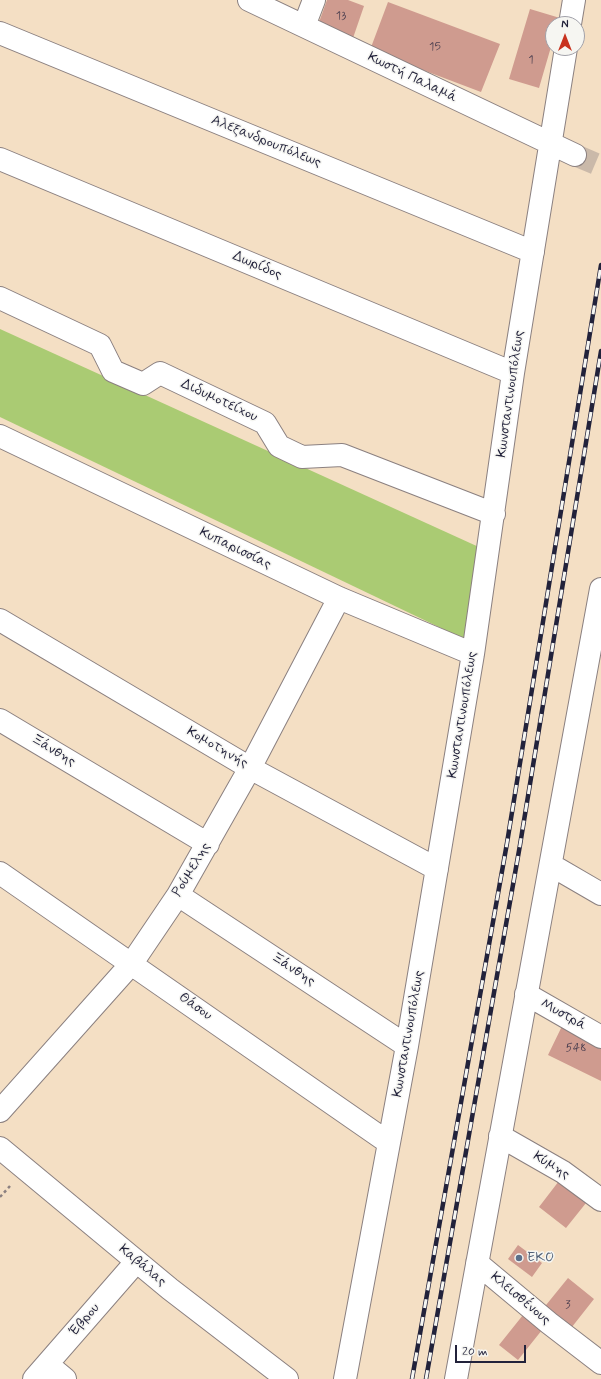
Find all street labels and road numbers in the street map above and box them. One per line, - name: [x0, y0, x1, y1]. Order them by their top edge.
- street label: Κωστή Παλαμά: [365, 49, 459, 107]
- street label: Αλεξανδρουπόλεως: [209, 112, 323, 172]
- street label: Δωρίδος: [230, 248, 284, 284]
- street label: Κωνσταντινουπόλεως: [494, 329, 528, 459]
- street label: Διδυμοτείχου: [178, 376, 260, 426]
- street label: Κυπαρισσίας: [196, 524, 274, 574]
- street label: Κωνσταντινουπόλεως: [445, 650, 481, 780]
- street label: Κομοτηνής: [183, 724, 251, 772]
- street label: Ξάνθης: [28, 731, 78, 771]
- street label: Ρούμελης: [169, 840, 215, 900]
- street label: Ξάνθης: [268, 950, 318, 990]
- street label: Κωνσταντινουπόλεως: [390, 969, 428, 1099]
- street label: Θάσου: [175, 989, 215, 1025]
- street label: Μυστρά: [537, 996, 589, 1034]
- street label: Κύμης: [530, 1148, 572, 1184]
- street label: Καβάλας: [115, 1241, 169, 1291]
- street label: Κλεισθένους: [486, 1269, 554, 1329]
- street label: Έβρου: [66, 1300, 104, 1340]

